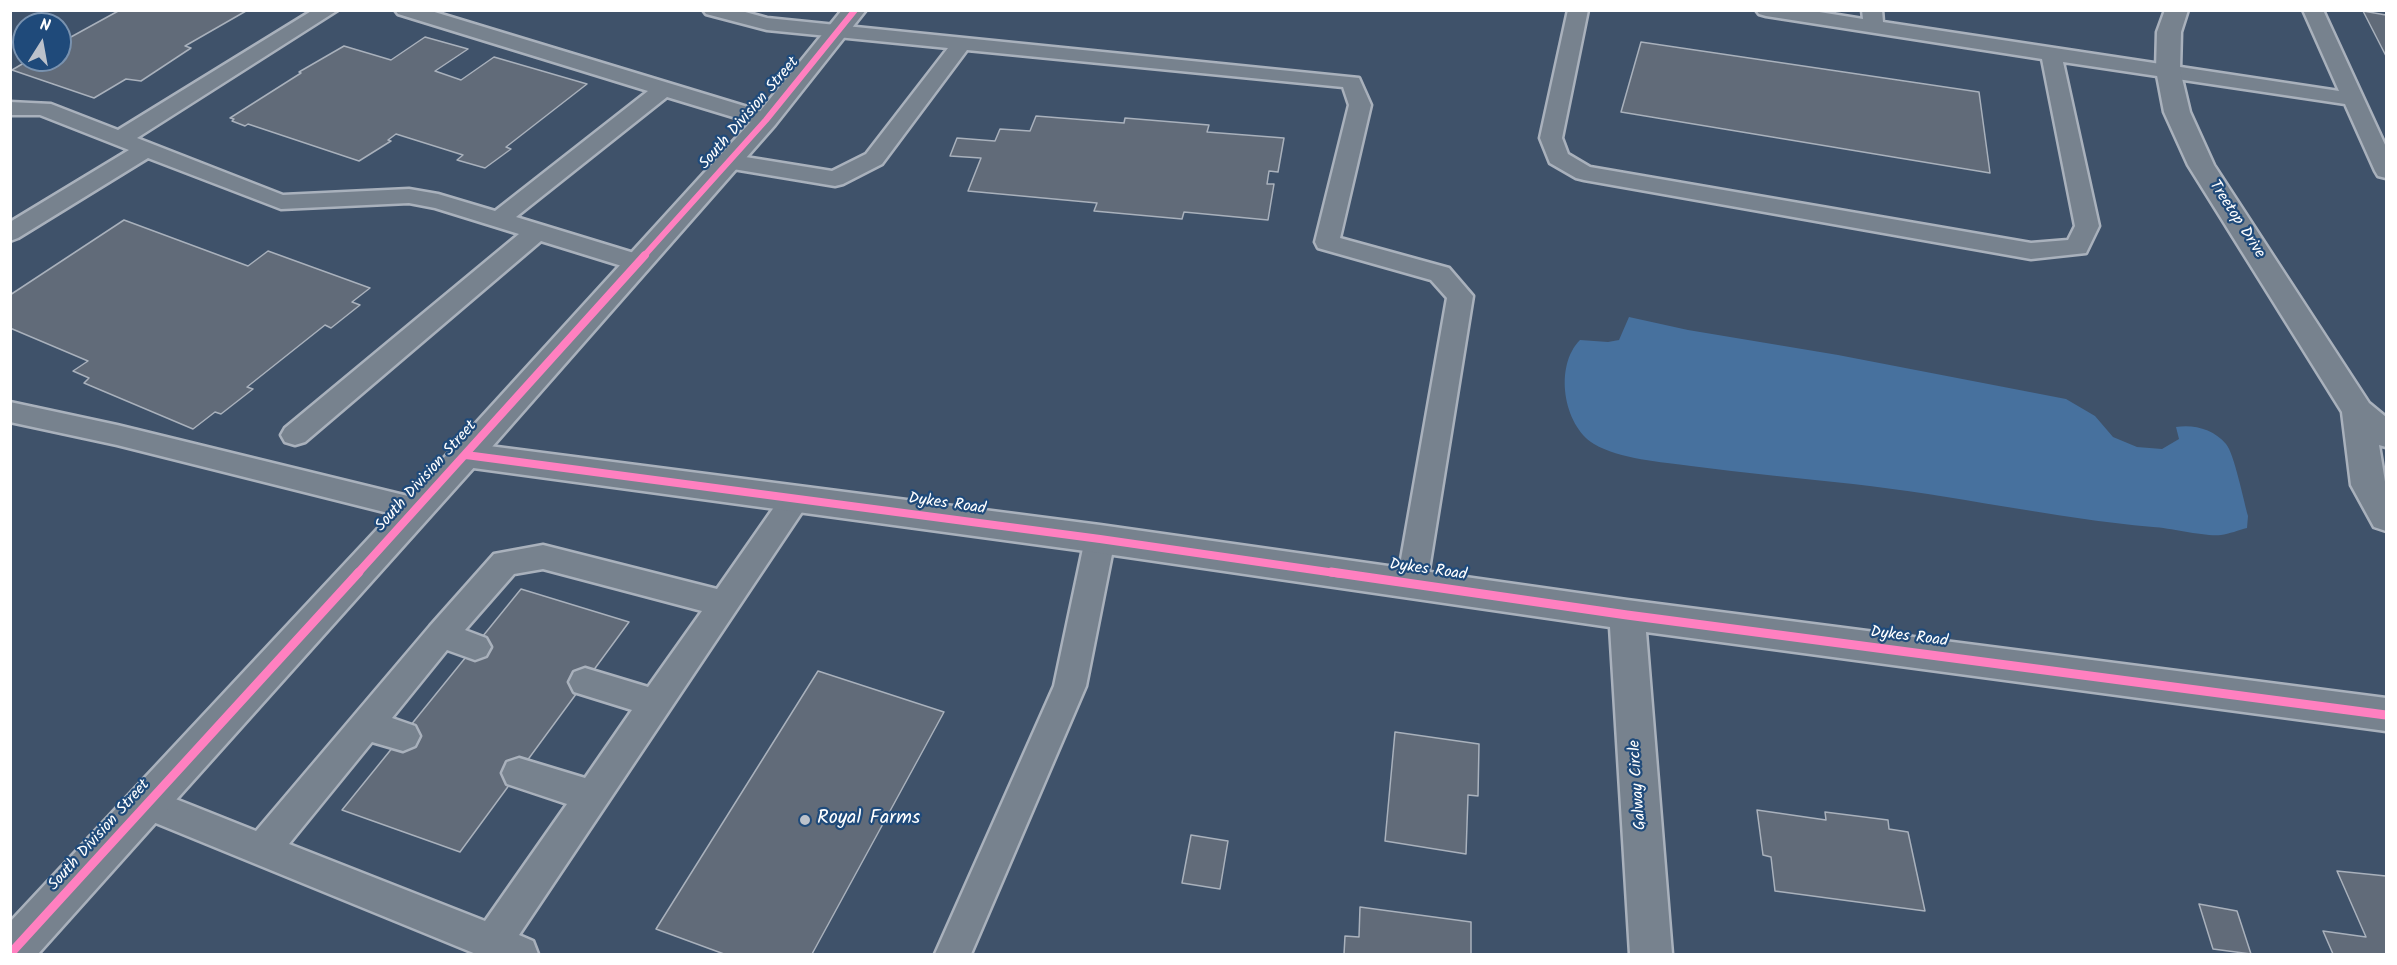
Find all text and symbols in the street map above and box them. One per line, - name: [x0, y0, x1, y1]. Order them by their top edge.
- north arrow: [12, 12, 72, 72]
- text: N: [38, 13, 52, 39]
- street label: South Division Street: [696, 54, 804, 174]
- street label: Treetop Drive: [2204, 177, 2268, 263]
- street label: South Division Street: [372, 418, 482, 536]
- street label: Dykes Road: [907, 490, 987, 520]
- street label: Dykes Road: [1388, 556, 1468, 586]
- street label: Dykes Road: [1869, 624, 1949, 652]
- street label: Galway Circle: [1626, 739, 1652, 831]
- street label: South Division Street: [45, 777, 155, 895]
- place label: Royal Farms: [817, 808, 920, 832]
- marker: Royal Farms: [798, 813, 812, 827]

